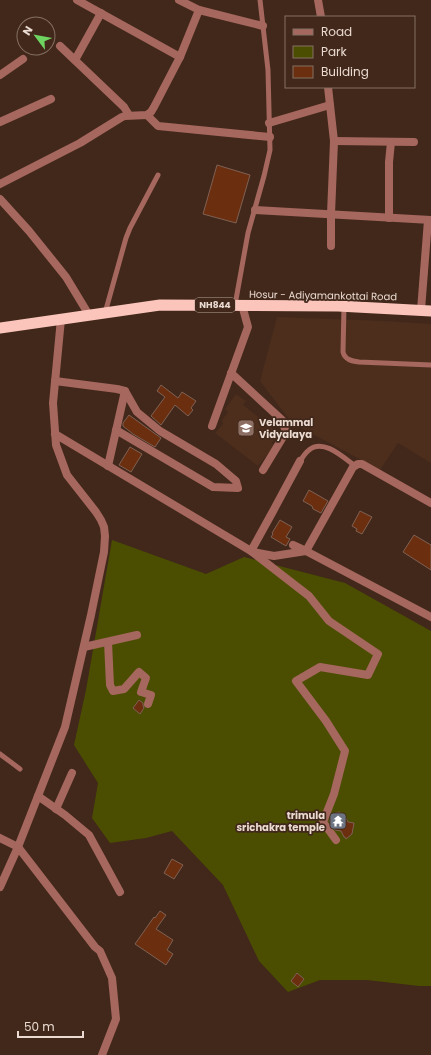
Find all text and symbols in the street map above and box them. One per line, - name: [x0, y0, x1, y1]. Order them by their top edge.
- north arrow: [16, 16, 56, 56]
- legend: [285, 16, 415, 88]
- text: N: [19, 23, 36, 38]
- text: Road: [321, 23, 352, 40]
- text: Park: [321, 43, 348, 60]
- text: Building: [321, 63, 369, 80]
- street label: Hosur - Adiyamankottai Road: [249, 287, 397, 304]
- road number: NH844: [195, 298, 235, 312]
- place label: Velammal Vidyalaya: [259, 415, 313, 442]
- school or university icon: Velammal Vidyalaya: [236, 418, 256, 438]
- place label: trimula srichakra temple: [237, 808, 325, 835]
- temple icon: trimula srichakra temple: [328, 811, 348, 831]
- scale bar: [18, 1013, 83, 1039]
- text: 50 m: [24, 1018, 55, 1035]

